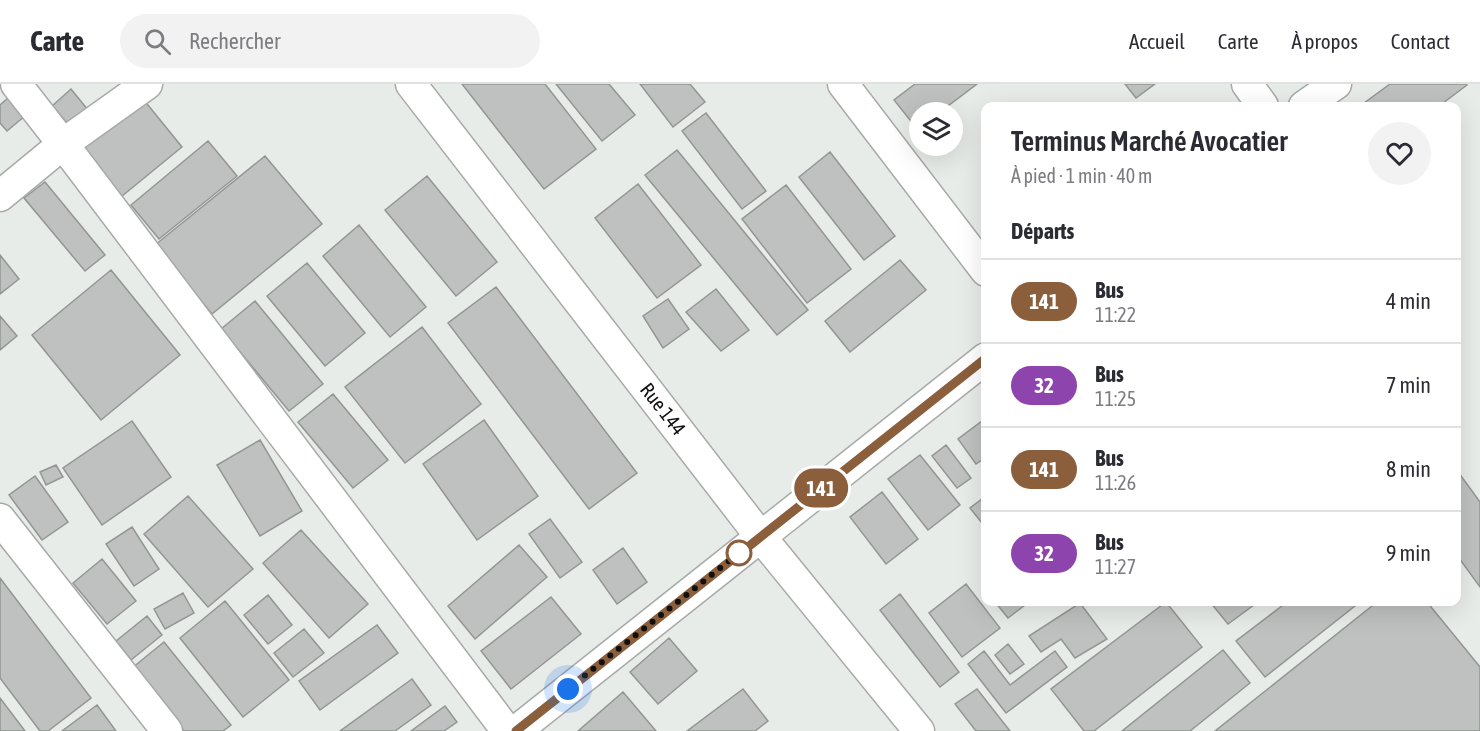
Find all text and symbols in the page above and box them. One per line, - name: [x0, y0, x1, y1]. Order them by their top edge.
- search box: [120, 14, 540, 68]
- text: Carte: [30, 25, 84, 57]
- icon: search: [141, 25, 174, 58]
- text: Rechercher: [189, 28, 281, 54]
- text: Accueil: [1129, 29, 1185, 53]
- text: Carte: [1218, 29, 1258, 53]
- text: À propos: [1291, 29, 1358, 53]
- text: Contact: [1391, 29, 1450, 53]
- map controls: [909, 102, 963, 156]
- button: layers: [909, 102, 963, 156]
- button: heart: [1368, 122, 1431, 185]
- text: Terminus Marché Avocatier: [1011, 125, 1288, 157]
- text: À pied · 1 min · 40 m: [1011, 164, 1152, 187]
- text: Départs: [1011, 218, 1074, 244]
- text: Bus: [1095, 277, 1124, 303]
- text: 4 min: [1386, 288, 1431, 314]
- text: 141: [1029, 289, 1059, 313]
- text: 11:22: [1095, 303, 1136, 326]
- text: Bus: [1095, 361, 1124, 387]
- text: 7 min: [1386, 372, 1431, 398]
- text: 32: [1034, 373, 1054, 397]
- street label: Rue 144: [636, 378, 691, 439]
- text: 11:25: [1095, 387, 1136, 410]
- text: Bus: [1095, 445, 1124, 471]
- text: 8 min: [1386, 456, 1431, 482]
- text: 141: [1029, 457, 1059, 481]
- line badge: 141: [786, 468, 856, 508]
- text: 11:26: [1095, 471, 1136, 494]
- text: 141: [806, 476, 836, 500]
- text: Bus: [1095, 529, 1124, 555]
- unlabelled marker: [726, 540, 752, 566]
- text: 9 min: [1386, 540, 1431, 566]
- text: 32: [1034, 541, 1054, 565]
- text: 11:27: [1095, 555, 1136, 578]
- your location: [553, 674, 583, 704]

